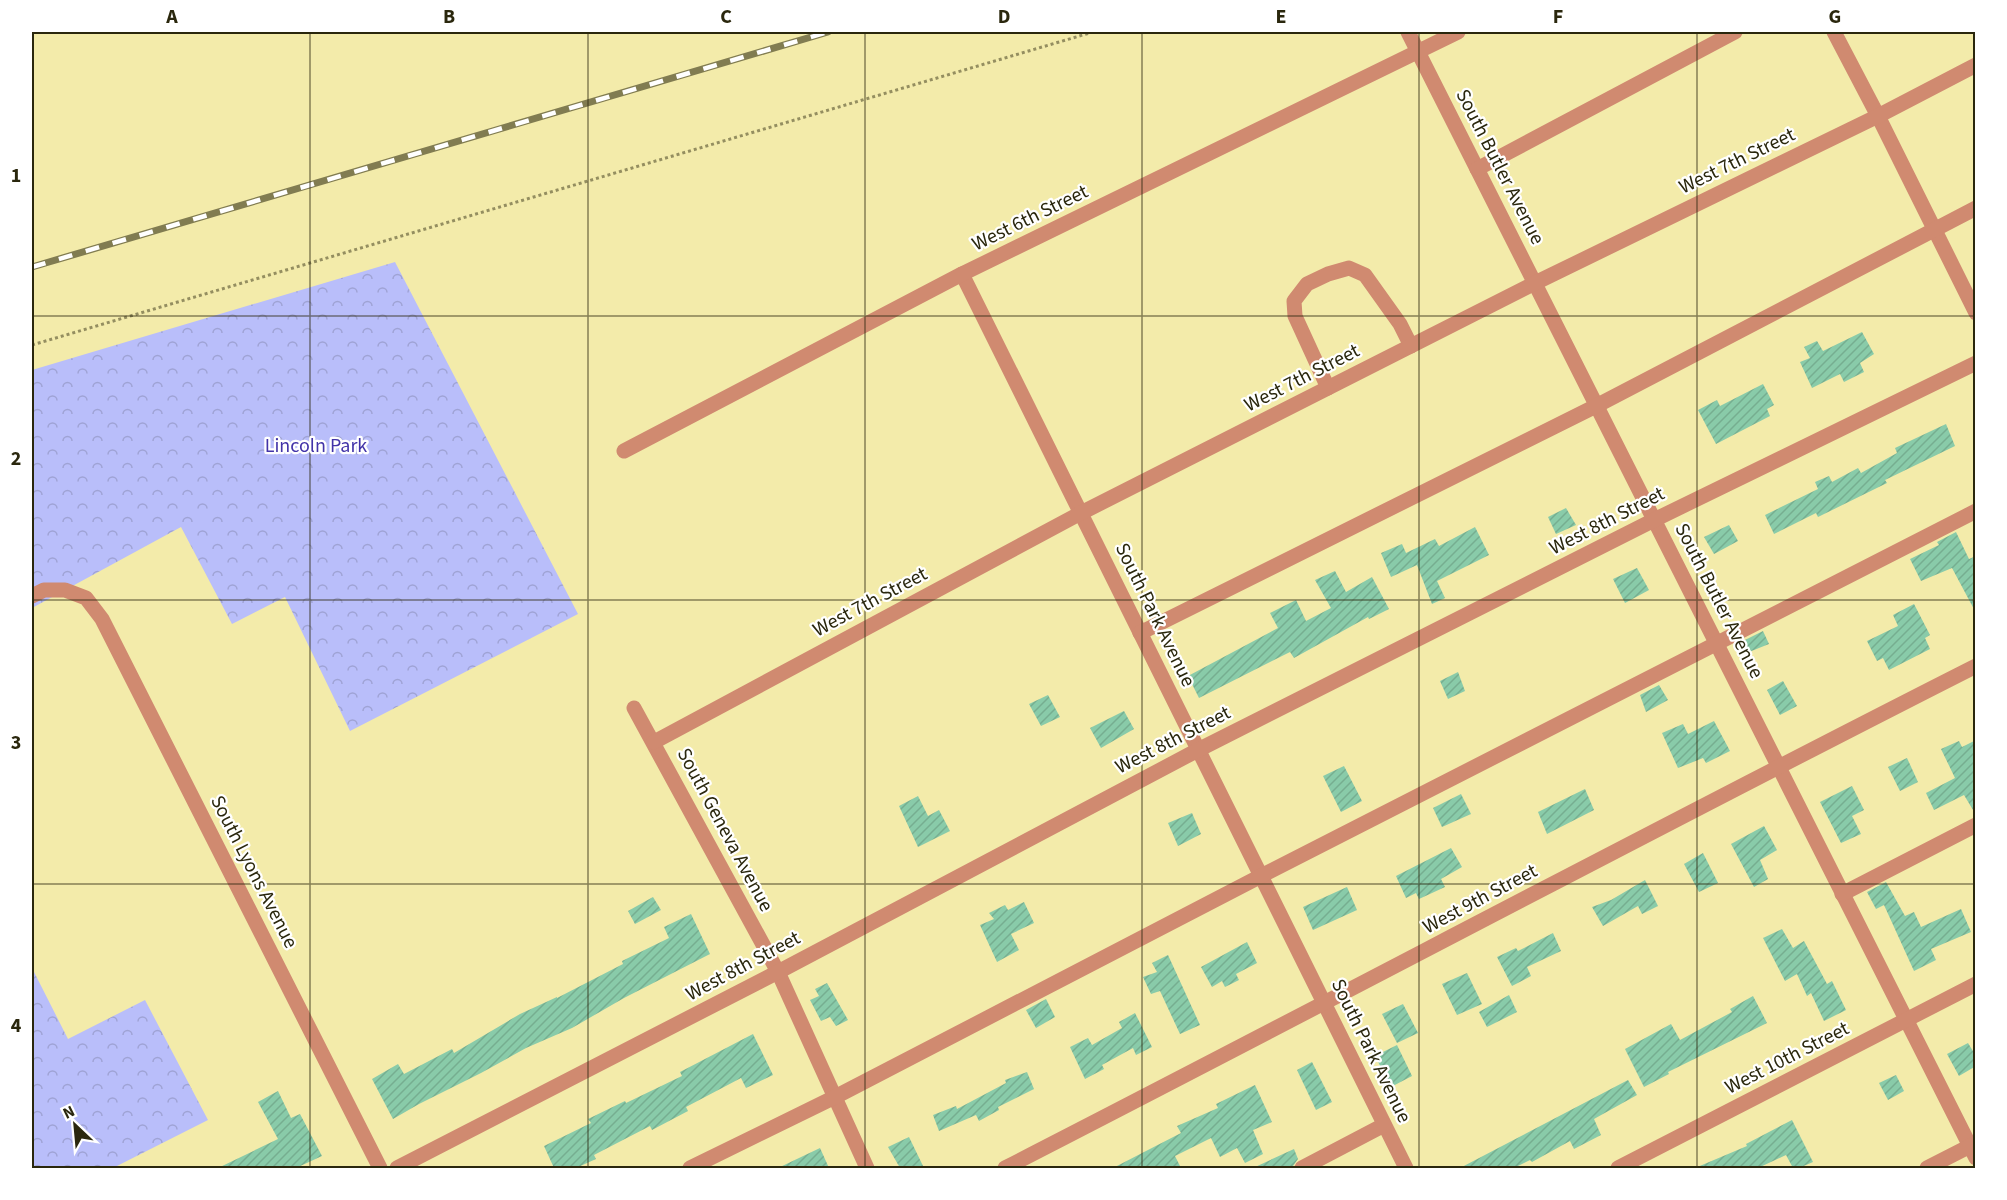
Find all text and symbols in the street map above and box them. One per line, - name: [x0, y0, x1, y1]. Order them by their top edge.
- text: A: [165, 3, 178, 31]
- text: B: [443, 3, 455, 31]
- text: C: [720, 3, 732, 31]
- text: D: [998, 3, 1010, 31]
- text: E: [1276, 3, 1286, 31]
- text: F: [1553, 3, 1563, 31]
- text: G: [1829, 3, 1841, 31]
- street label: South Butler Avenue: [1449, 84, 1551, 250]
- street label: West 7th Street: [1674, 121, 1800, 201]
- text: 1: [11, 162, 21, 190]
- street label: West 6th Street: [967, 178, 1093, 258]
- street label: West 7th Street: [1239, 337, 1365, 419]
- park label: Lincoln Park: [265, 432, 367, 460]
- text: 2: [11, 445, 21, 473]
- street label: West 8th Street: [1544, 480, 1670, 562]
- street label: South Butler Avenue: [1668, 518, 1770, 684]
- street label: South Park Avenue: [1108, 538, 1202, 692]
- street label: West 7th Street: [808, 560, 932, 644]
- street label: West 8th Street: [1110, 699, 1236, 781]
- text: 3: [11, 729, 21, 757]
- street label: South Geneva Avenue: [670, 743, 780, 917]
- street label: South Lyons Avenue: [203, 791, 305, 953]
- street label: West 9th Street: [1418, 857, 1542, 941]
- street label: West 8th Street: [681, 924, 805, 1008]
- street label: South Park Avenue: [1324, 974, 1418, 1128]
- text: 4: [11, 1012, 22, 1040]
- street label: West 10th Street: [1720, 1015, 1854, 1101]
- north arrow: [45, 1095, 105, 1155]
- text: N: [59, 1100, 78, 1125]

